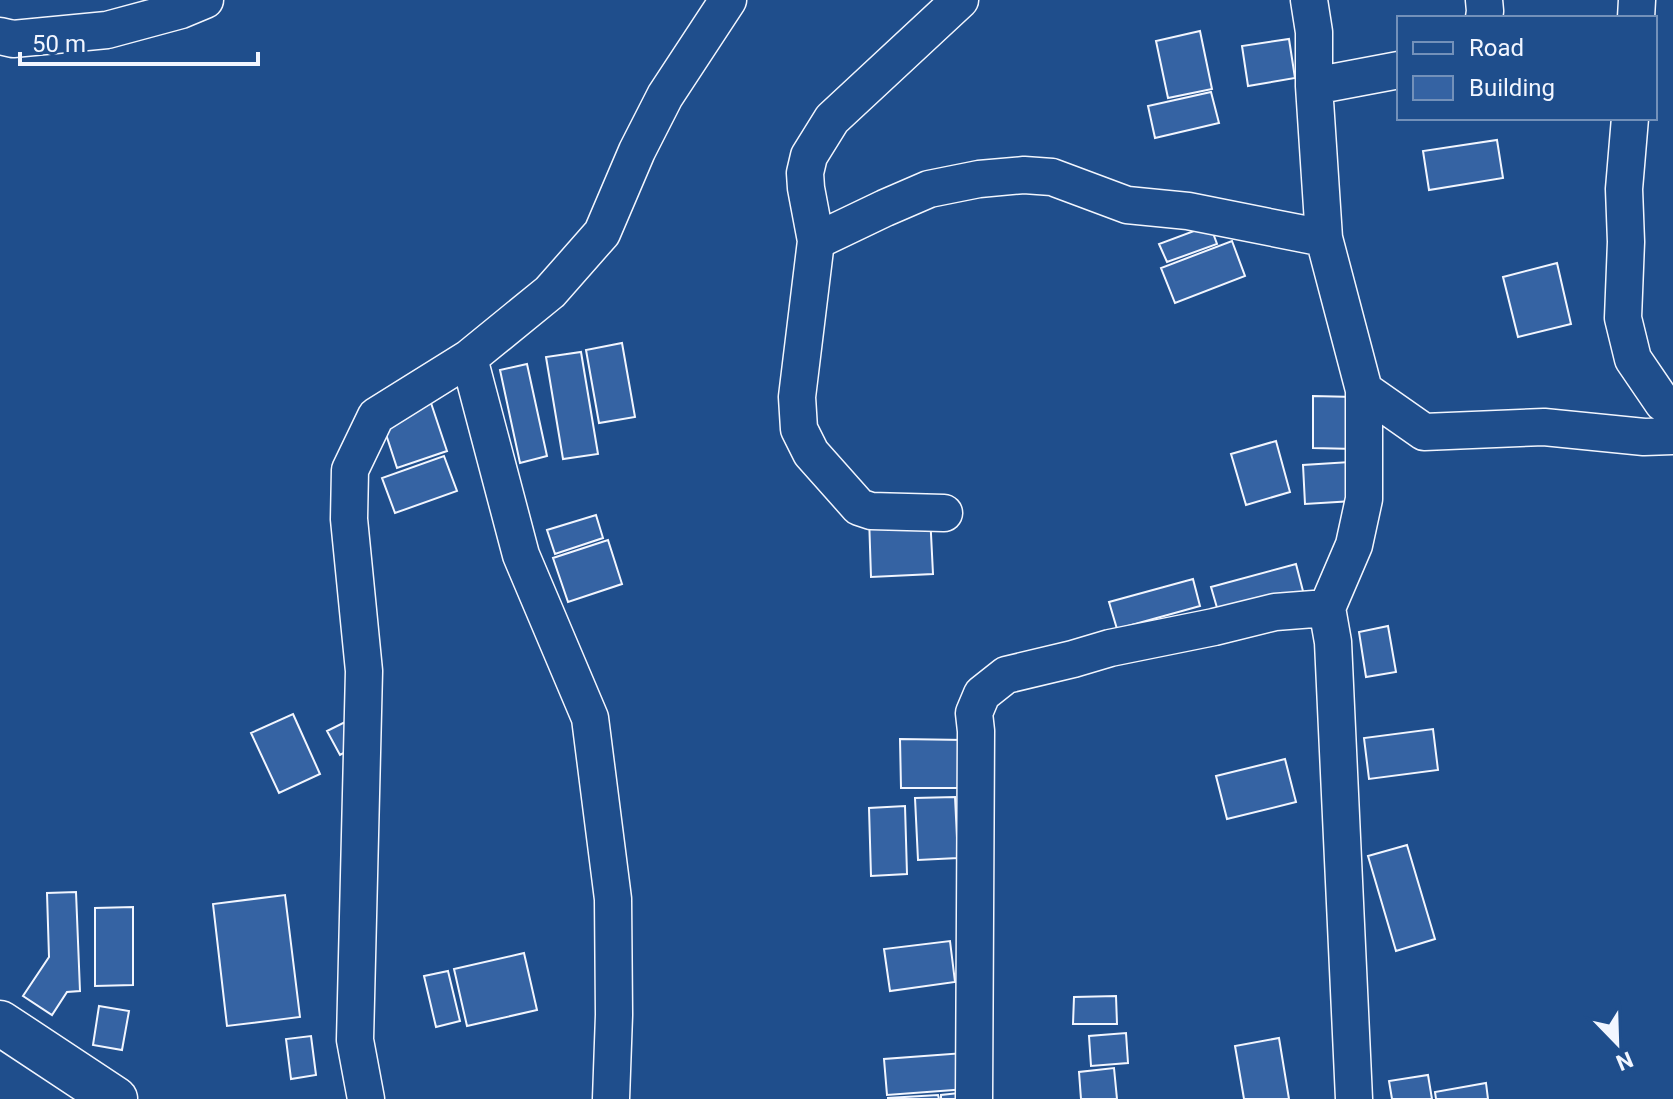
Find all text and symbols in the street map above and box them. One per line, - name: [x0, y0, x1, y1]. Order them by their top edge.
- scale bar: [20, 16, 258, 66]
- legend: [1397, 16, 1657, 120]
- text: 50 m: [32, 30, 86, 58]
- text: Road: [1469, 34, 1524, 62]
- text: Building: [1469, 74, 1555, 102]
- north arrow: [1577, 1003, 1657, 1083]
- text: N: [1613, 1046, 1637, 1075]

